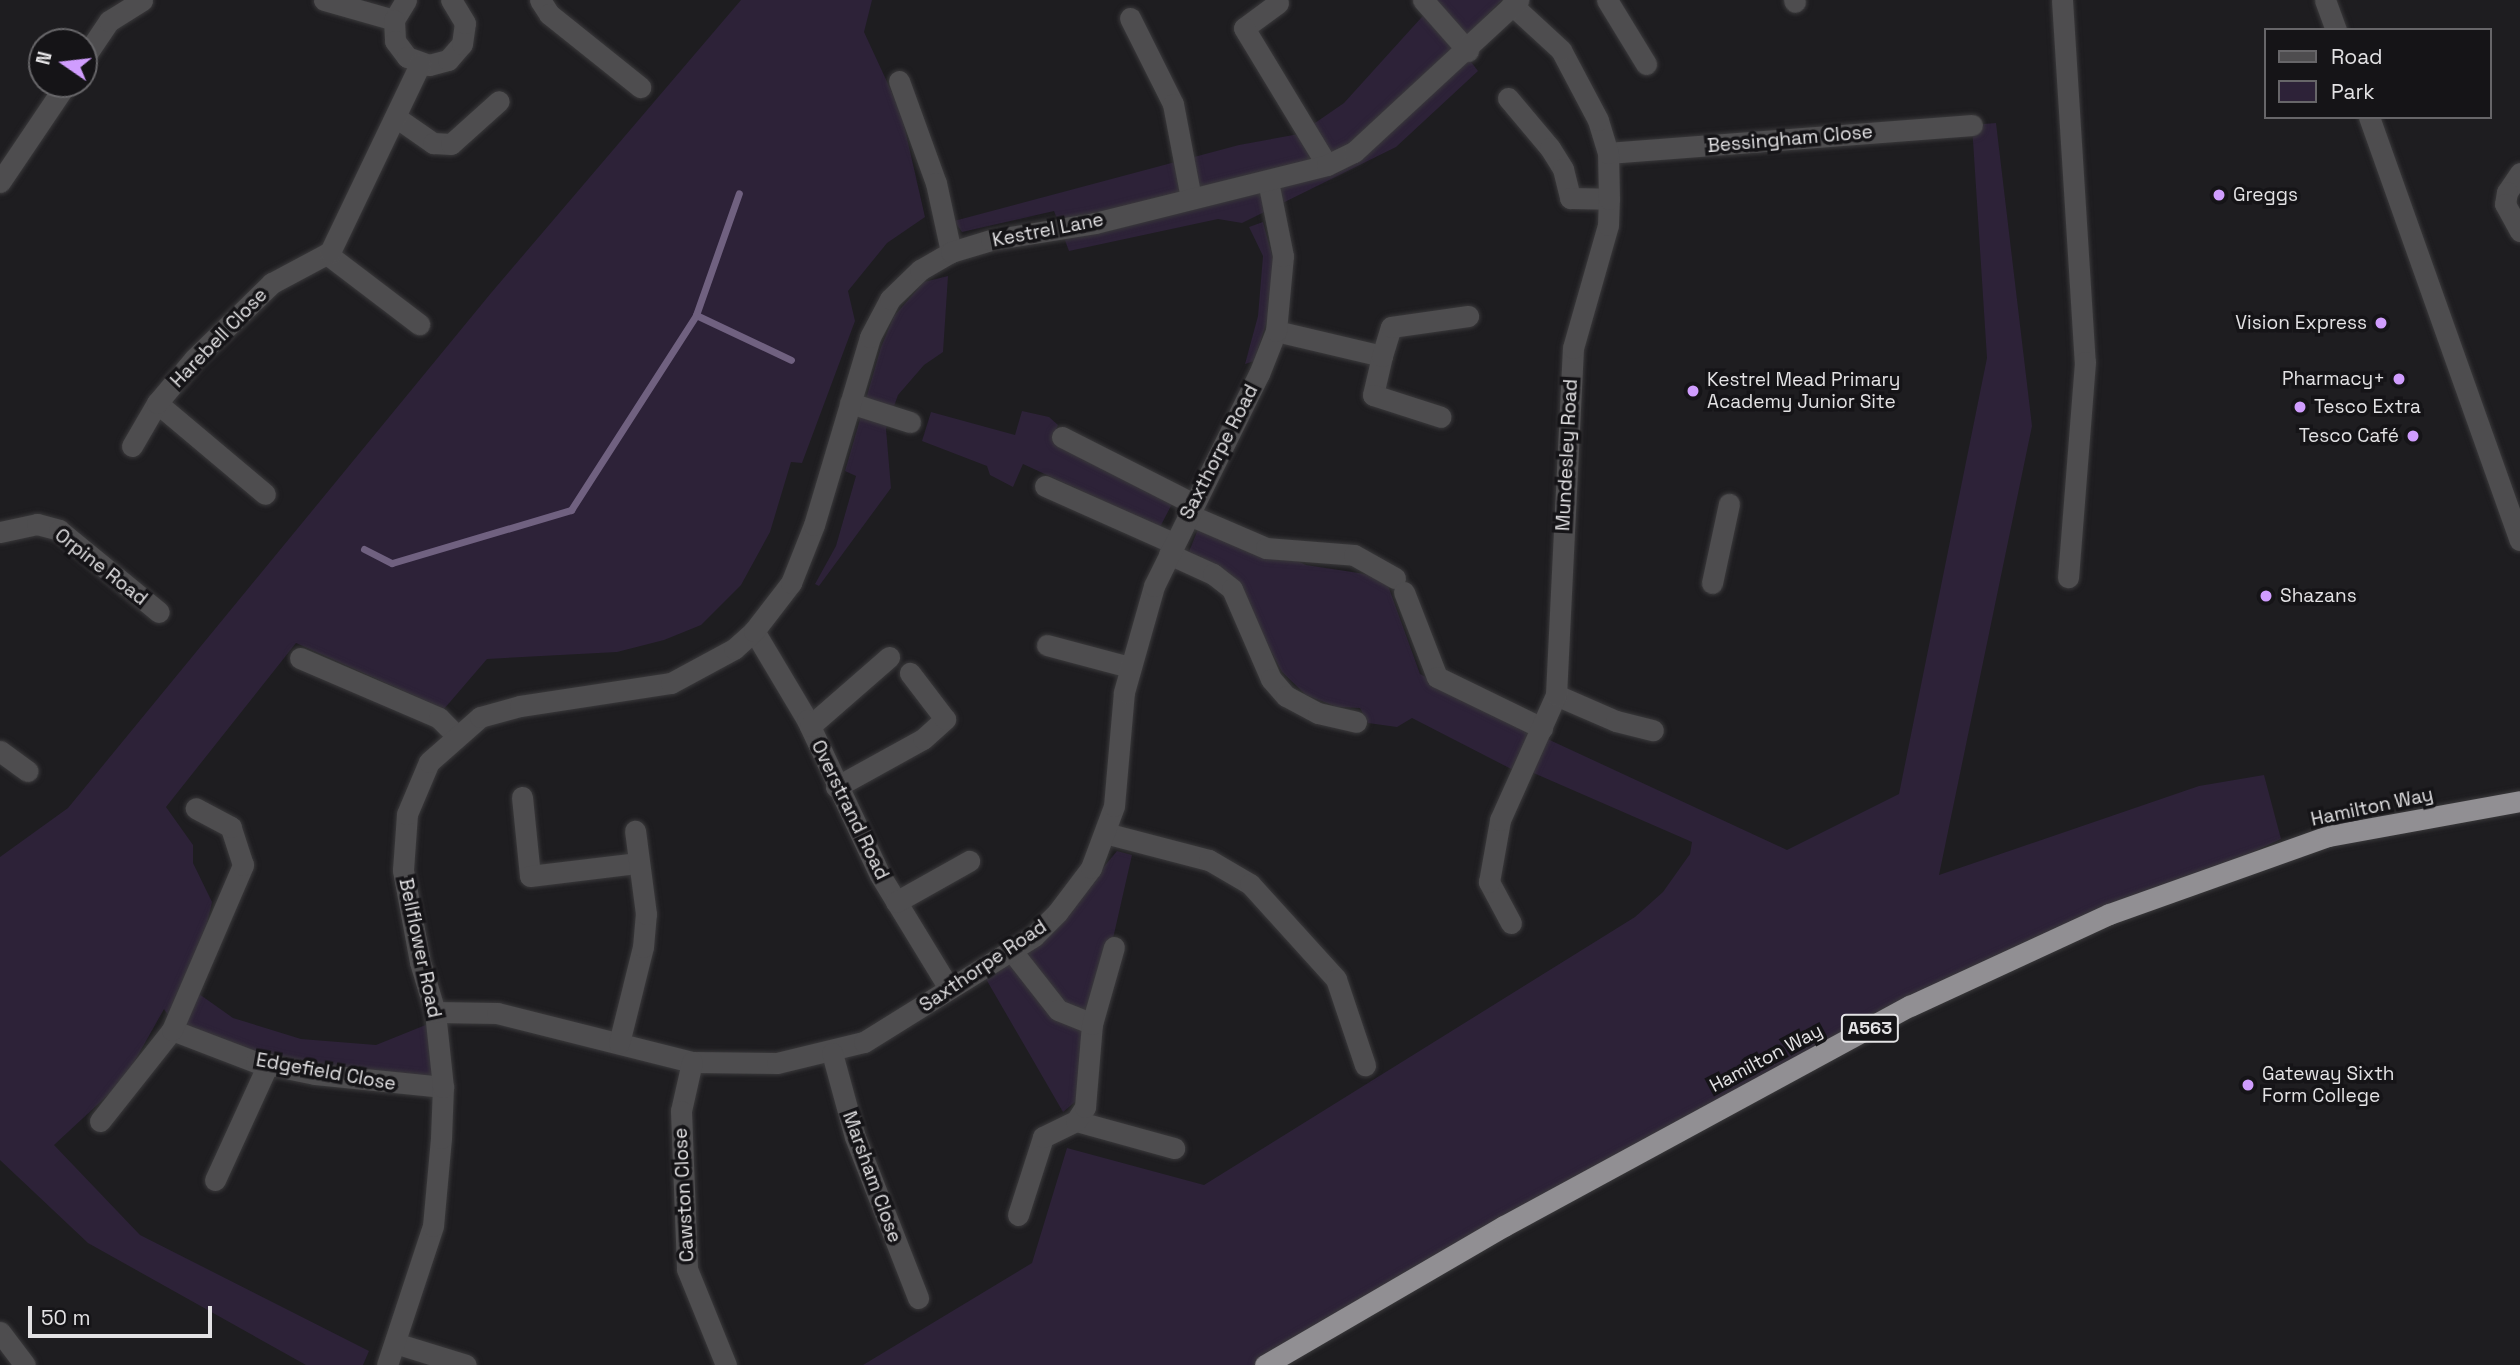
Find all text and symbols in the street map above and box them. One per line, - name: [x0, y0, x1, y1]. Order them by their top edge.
- north arrow: [28, 28, 98, 98]
- legend: [2264, 28, 2492, 119]
- text: Road: [2331, 43, 2383, 70]
- text: N: [30, 49, 58, 67]
- text: Park: [2331, 78, 2375, 105]
- street label: Bessingham Close: [1706, 120, 1874, 158]
- place label: Greggs: [2233, 184, 2298, 206]
- marker: Greggs: [2211, 187, 2227, 203]
- street label: Kestrel Lane: [990, 208, 1106, 252]
- street label: Harebell Close: [166, 284, 272, 392]
- place label: Vision Express: [2235, 312, 2367, 334]
- marker: Vision Express: [2373, 315, 2389, 331]
- place label: Pharmacy+: [2282, 368, 2385, 390]
- place label: Kestrel Mead Primary Academy Junior Site: [1707, 369, 1900, 413]
- marker: Pharmacy+: [2391, 371, 2407, 387]
- street label: Mundesley Road: [1552, 378, 1582, 532]
- street label: Saxthorpe Road: [1175, 381, 1263, 523]
- marker: Kestrel Mead Primary Academy Junior Site: [1685, 383, 1701, 399]
- place label: Tesco Extra: [2314, 396, 2421, 418]
- marker: Tesco Extra: [2292, 399, 2308, 415]
- place label: Tesco Café: [2299, 425, 2399, 447]
- marker: Tesco Café: [2405, 428, 2421, 444]
- street label: Orpine Road: [50, 524, 152, 610]
- place label: Shazans: [2280, 585, 2357, 607]
- marker: Shazans: [2258, 588, 2274, 604]
- street label: Overstrand Road: [806, 736, 894, 884]
- street label: Hamilton Way: [2309, 783, 2435, 831]
- street label: Bellflower Road: [394, 876, 446, 1020]
- street label: Saxthorpe Road: [915, 915, 1051, 1017]
- road number: A563: [1840, 1014, 1900, 1042]
- street label: Hamilton Way: [1706, 1019, 1826, 1097]
- street label: Edgefield Close: [254, 1048, 398, 1096]
- place label: Gateway Sixth Form College: [2262, 1063, 2395, 1107]
- marker: Gateway Sixth Form College: [2240, 1077, 2256, 1093]
- street label: Marsham Close: [838, 1108, 906, 1246]
- street label: Cawston Close: [669, 1127, 699, 1263]
- scale bar: [32, 1292, 215, 1336]
- text: 50 m: [41, 1304, 91, 1331]

